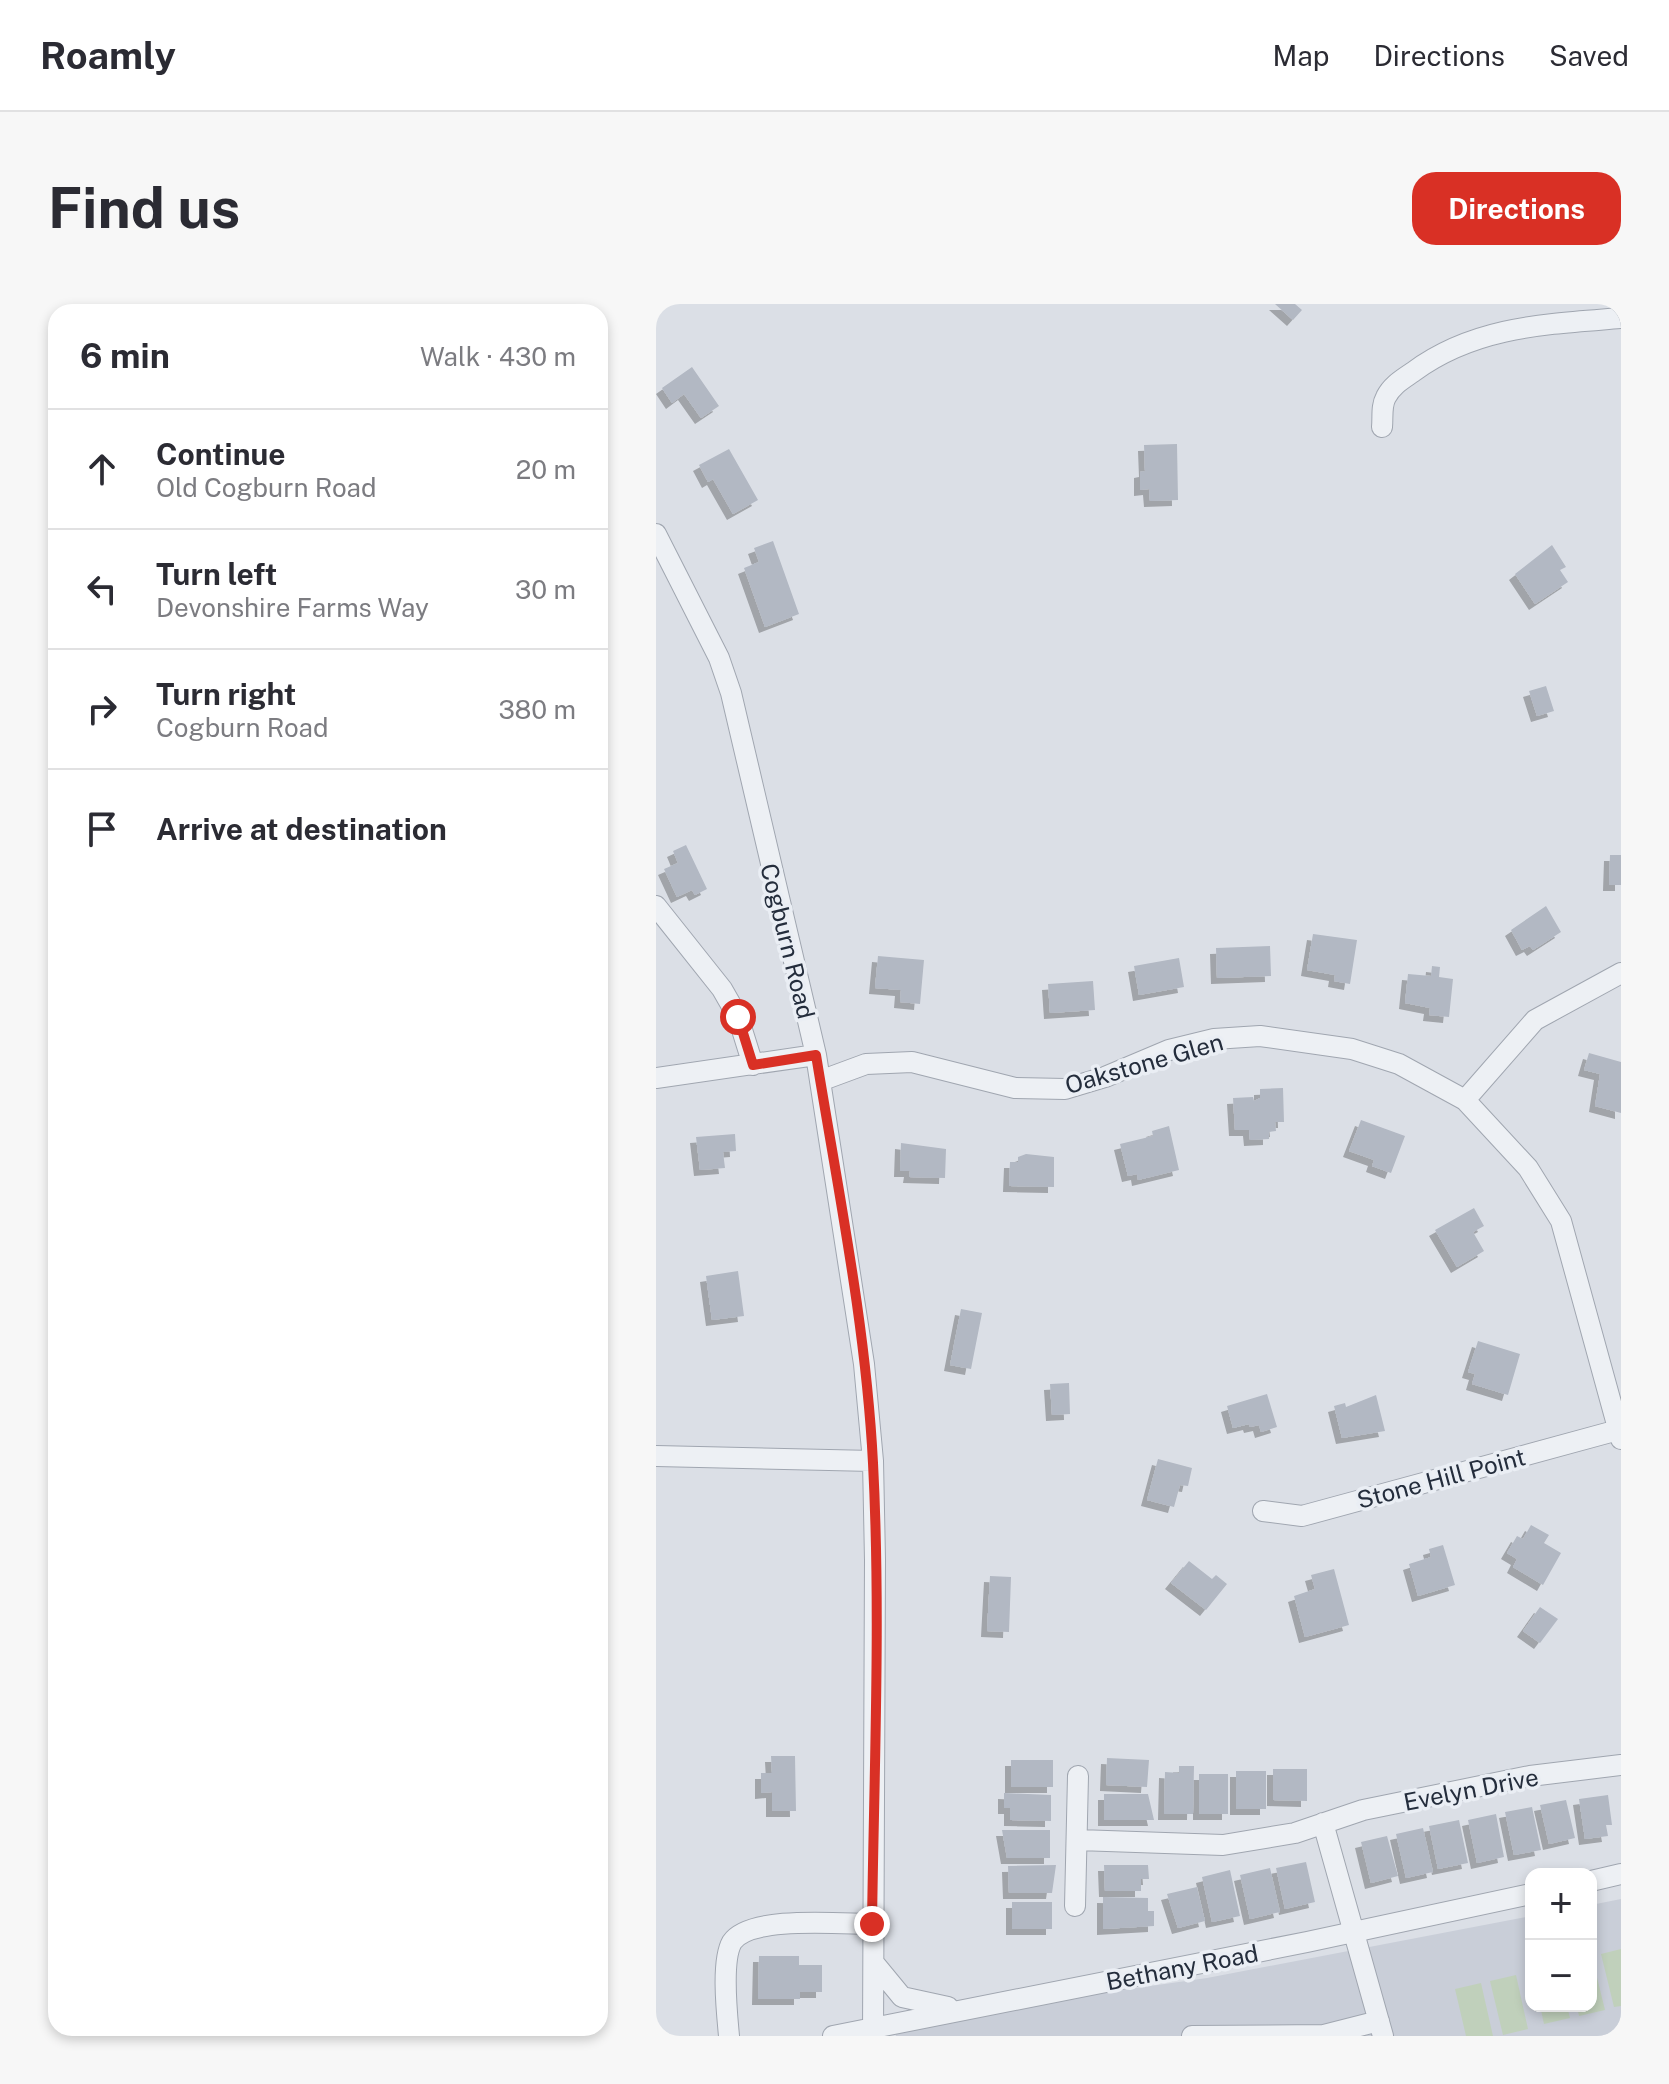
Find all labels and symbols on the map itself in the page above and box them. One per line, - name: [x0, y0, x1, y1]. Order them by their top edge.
- street label: Cogburn Road: [755, 860, 821, 1022]
- route start: [720, 999, 756, 1035]
- street label: Oakstone Glen: [1062, 1027, 1226, 1099]
- street label: Stone Hill Point: [1354, 1442, 1528, 1514]
- street label: Evelyn Drive: [1401, 1762, 1541, 1816]
- route end: [854, 1906, 890, 1942]
- street label: Bethany Road: [1103, 1939, 1261, 1995]

